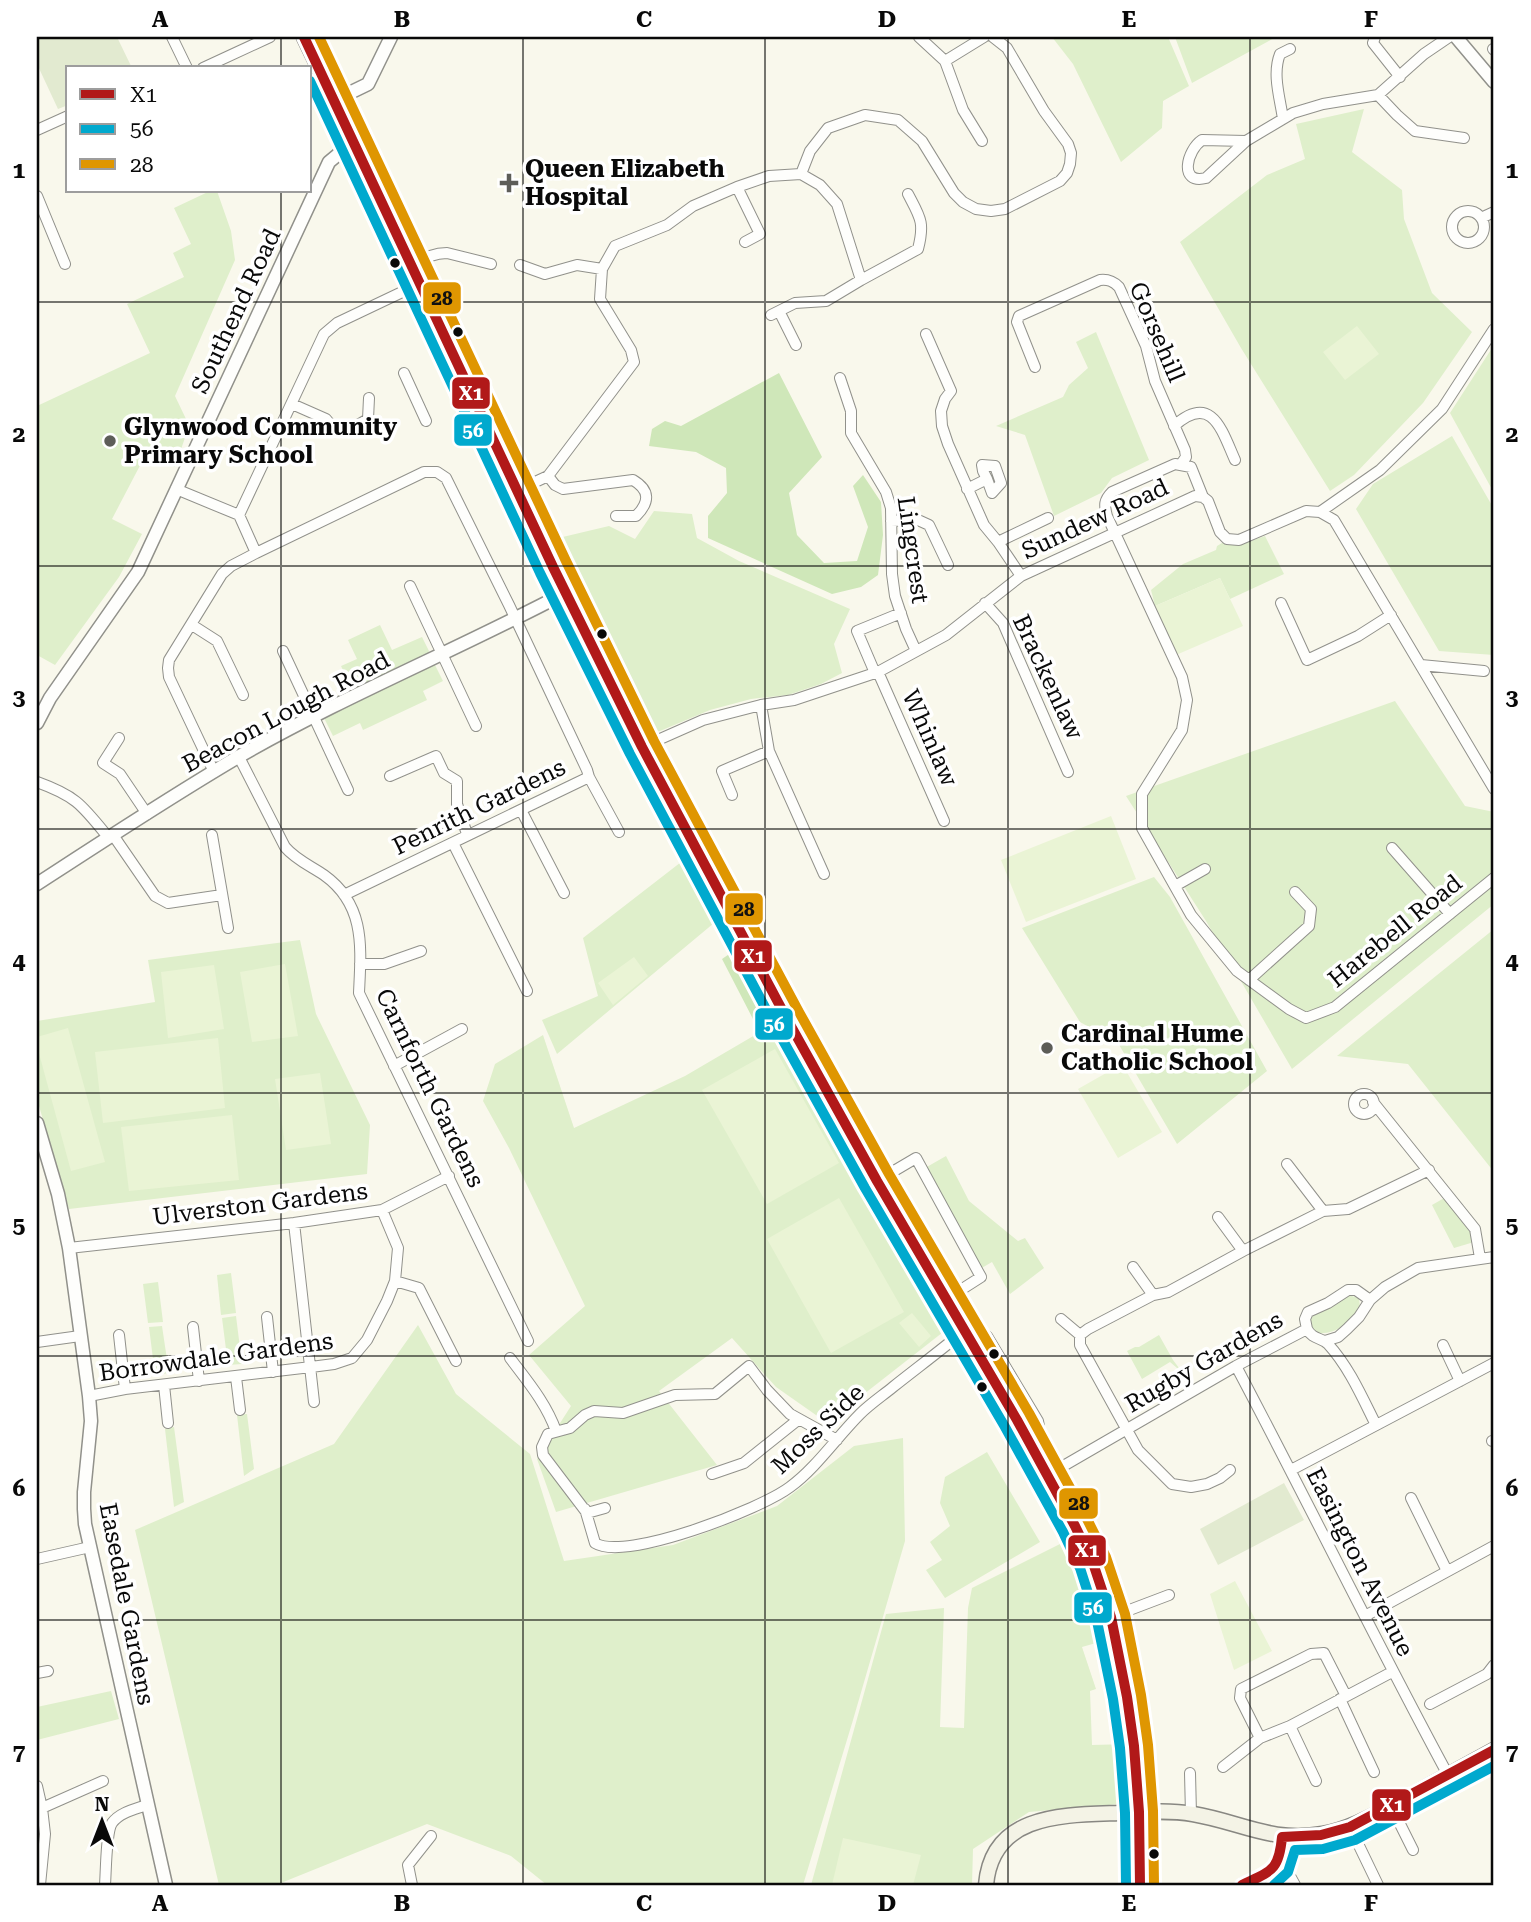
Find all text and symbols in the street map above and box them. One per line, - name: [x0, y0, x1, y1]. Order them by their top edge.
- text: A: [152, 6, 169, 33]
- text: B: [394, 6, 410, 33]
- text: C: [636, 6, 652, 33]
- text: D: [878, 6, 896, 33]
- text: E: [1122, 6, 1136, 33]
- text: F: [1364, 6, 1378, 33]
- legend: [66, 66, 312, 192]
- text: X1: [130, 83, 157, 107]
- text: 56: [130, 117, 154, 141]
- text: 28: [130, 153, 154, 177]
- place label: Queen Elizabeth Hospital: [525, 155, 725, 211]
- text: 1: [13, 157, 26, 184]
- text: 1: [1506, 157, 1519, 184]
- marker: Queen Elizabeth Hospital: [499, 173, 519, 193]
- street label: Southend Road: [186, 224, 286, 398]
- unlabelled marker: [388, 256, 402, 270]
- street label: Gorsehill: [1123, 278, 1191, 386]
- line badge: 28: [422, 281, 462, 315]
- text: 28: [431, 287, 453, 310]
- unlabelled marker: [451, 325, 465, 339]
- line badge: X1: [451, 376, 491, 410]
- text: X1: [459, 382, 484, 405]
- place label: Glynwood Community Primary School: [124, 413, 398, 469]
- line badge: 56: [453, 413, 493, 447]
- text: 56: [462, 419, 484, 442]
- text: 2: [13, 421, 25, 448]
- text: 2: [1506, 421, 1518, 448]
- marker: Glynwood Community Primary School: [102, 433, 118, 449]
- street label: Sundew Road: [1017, 473, 1173, 565]
- street label: Lingcrest: [892, 495, 934, 605]
- street label: Brackenlaw: [1007, 610, 1089, 744]
- unlabelled marker: [595, 627, 609, 641]
- street label: Beacon Lough Road: [178, 646, 394, 778]
- text: 3: [13, 684, 26, 711]
- text: 3: [1506, 684, 1519, 711]
- street label: Whinlaw: [896, 685, 964, 791]
- street label: Penrith Gardens: [388, 753, 570, 861]
- street label: Harebell Road: [1323, 869, 1467, 993]
- line badge: 28: [724, 892, 764, 926]
- text: 28: [733, 898, 755, 921]
- line badge: X1: [733, 939, 773, 973]
- text: X1: [741, 945, 766, 968]
- text: 4: [13, 948, 26, 975]
- text: 4: [1506, 948, 1519, 975]
- street label: Carnforth Gardens: [370, 984, 490, 1192]
- line badge: 56: [754, 1007, 794, 1041]
- text: 56: [763, 1013, 785, 1036]
- place label: Cardinal Hume Catholic School: [1061, 1020, 1253, 1076]
- marker: Cardinal Hume Catholic School: [1039, 1040, 1055, 1056]
- street label: Ulverston Gardens: [151, 1177, 369, 1231]
- text: 5: [13, 1212, 26, 1239]
- text: 5: [1506, 1212, 1519, 1239]
- street label: Rugby Gardens: [1120, 1306, 1288, 1418]
- street label: Borrowdale Gardens: [97, 1327, 335, 1387]
- unlabelled marker: [987, 1347, 1001, 1361]
- street label: Moss Side: [766, 1378, 870, 1480]
- unlabelled marker: [975, 1380, 989, 1394]
- street label: Easington Avenue: [1300, 1463, 1420, 1661]
- text: 6: [13, 1475, 26, 1502]
- text: 6: [1506, 1475, 1519, 1502]
- line badge: 28: [1058, 1487, 1099, 1520]
- text: 28: [1068, 1492, 1090, 1515]
- street label: Easedale Gardens: [94, 1501, 160, 1707]
- line badge: X1: [1067, 1534, 1107, 1567]
- text: X1: [1075, 1539, 1100, 1562]
- line badge: 56: [1073, 1591, 1113, 1624]
- text: 56: [1082, 1596, 1104, 1619]
- text: 7: [13, 1739, 26, 1766]
- text: 7: [1506, 1739, 1519, 1766]
- north arrow: [66, 1786, 136, 1856]
- line badge: X1: [1371, 1788, 1412, 1822]
- text: N: [95, 1793, 110, 1816]
- text: X1: [1380, 1794, 1405, 1817]
- unlabelled marker: [1147, 1847, 1161, 1861]
- text: A: [152, 1890, 169, 1917]
- text: B: [394, 1890, 410, 1917]
- text: C: [636, 1890, 652, 1917]
- text: D: [878, 1890, 896, 1917]
- text: E: [1122, 1890, 1136, 1917]
- text: F: [1364, 1890, 1378, 1917]

